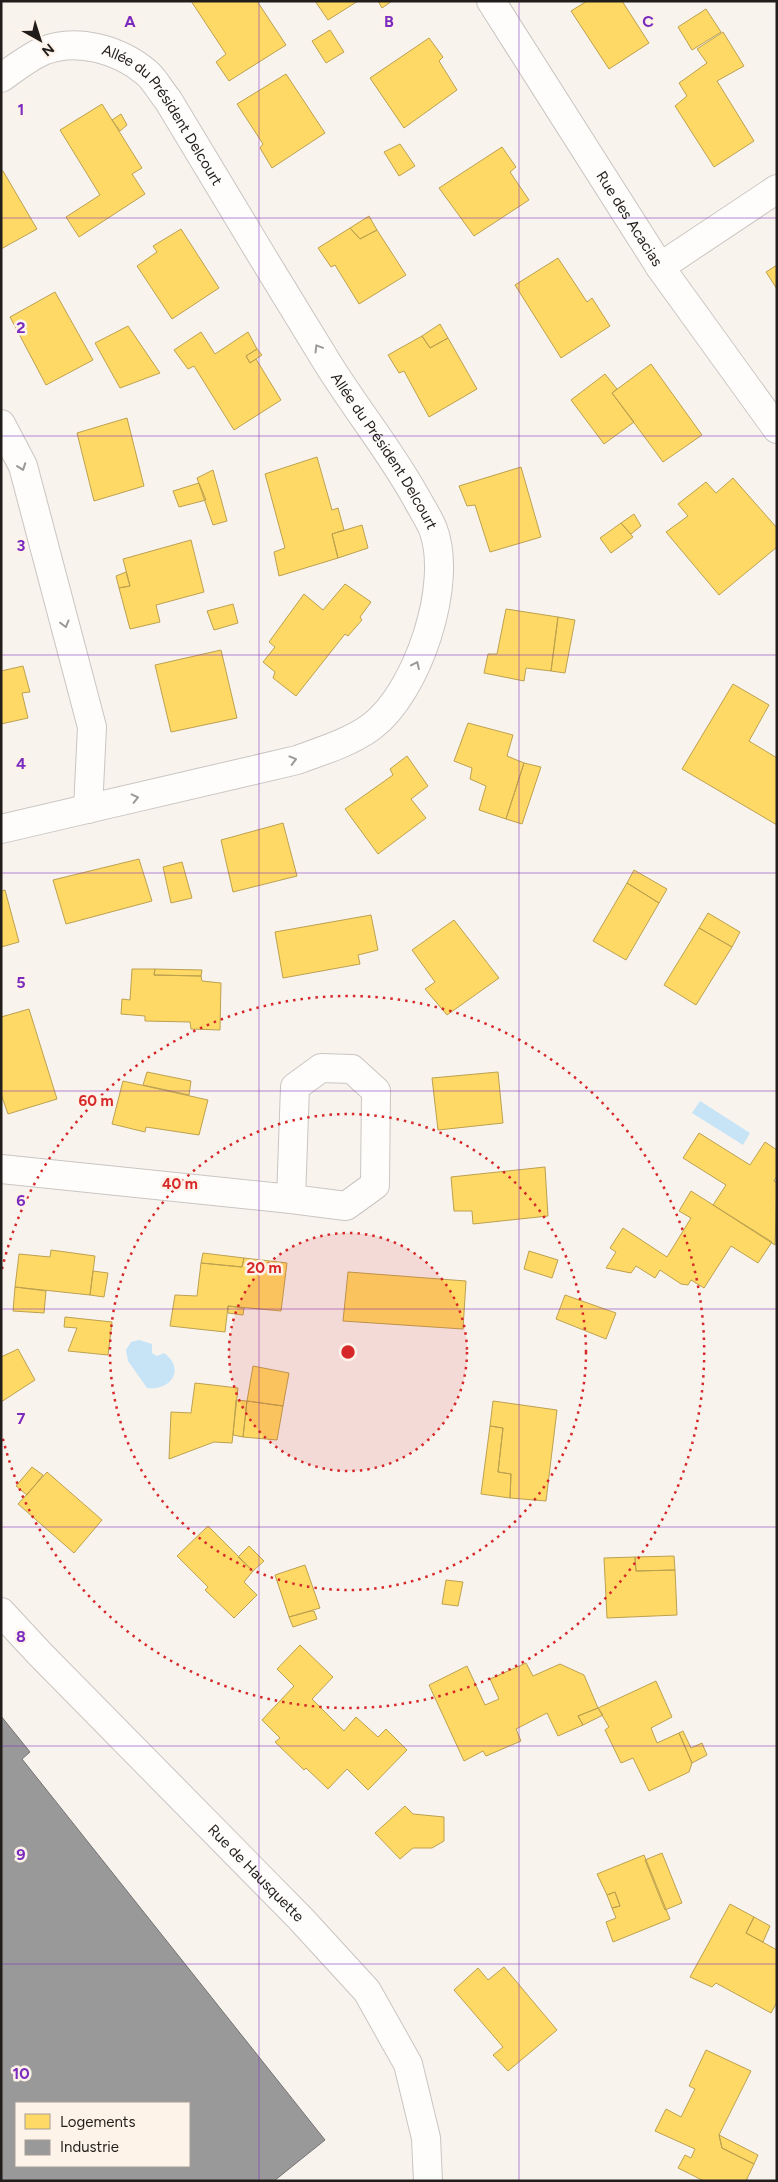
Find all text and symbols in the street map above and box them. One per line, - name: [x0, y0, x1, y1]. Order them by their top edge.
- text: A: [124, 12, 136, 31]
- text: B: [384, 12, 394, 31]
- text: C: [642, 12, 654, 31]
- north arrow: [15, 15, 65, 65]
- text: N: [38, 40, 57, 60]
- street label: Allée du Président Delcourt: [100, 41, 226, 189]
- text: 1: [18, 100, 24, 119]
- street label: Rue des Acacias: [592, 168, 666, 270]
- text: 2: [16, 318, 26, 337]
- one-way arrow: [314, 344, 324, 353]
- street label: Allée du Président Delcourt: [327, 369, 441, 532]
- one-way arrow: [16, 463, 26, 471]
- text: 3: [17, 536, 26, 555]
- one-way arrow: [59, 620, 70, 629]
- one-way arrow: [409, 661, 419, 670]
- text: 4: [16, 754, 26, 773]
- one-way arrow: [289, 756, 297, 766]
- one-way arrow: [131, 793, 139, 804]
- text: 5: [16, 973, 26, 992]
- text: 60 m: [78, 1092, 114, 1110]
- text: 40 m: [162, 1175, 198, 1193]
- text: 6: [16, 1191, 26, 1210]
- text: 20 m: [246, 1259, 282, 1277]
- centre of rings: [339, 1343, 357, 1361]
- text: 7: [17, 1409, 26, 1428]
- text: 8: [16, 1627, 26, 1646]
- street label: Rue de Hausquette: [204, 1821, 308, 1926]
- text: 9: [16, 1845, 26, 1864]
- text: 10: [12, 2064, 30, 2083]
- legend: [15, 2102, 190, 2167]
- text: Logements: [60, 2113, 135, 2131]
- text: Industrie: [60, 2138, 119, 2156]

